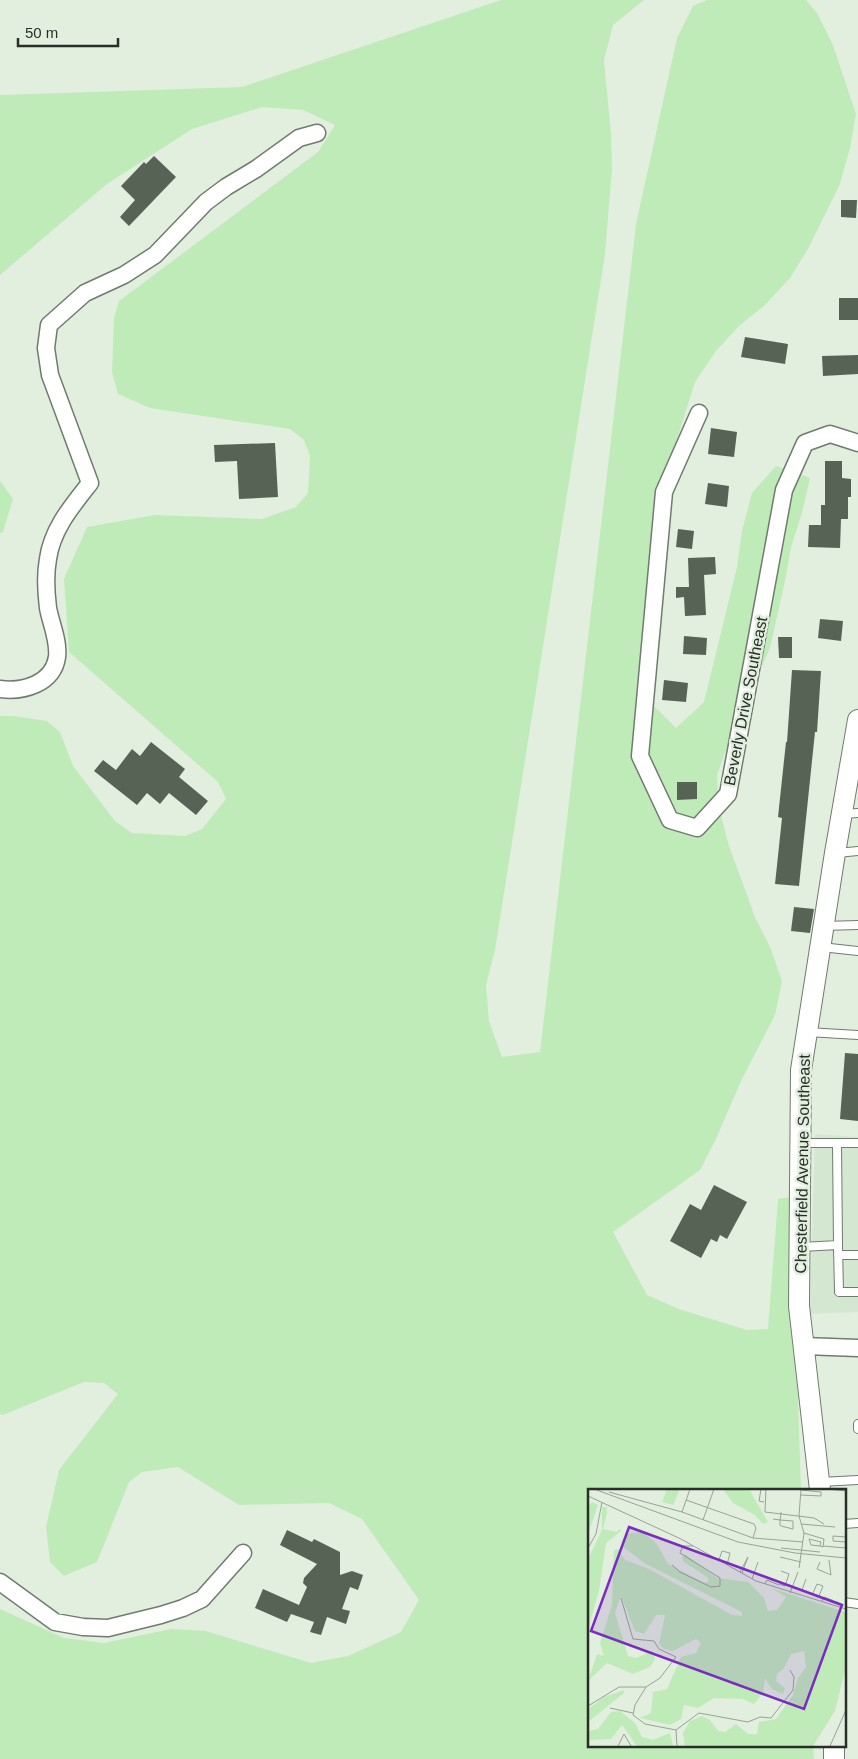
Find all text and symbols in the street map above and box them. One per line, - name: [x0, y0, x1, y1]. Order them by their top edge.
- scale bar: [18, 15, 118, 47]
- text: 50 m: [25, 24, 58, 41]
- street label: Beverly Drive Southeast: [721, 615, 770, 787]
- street label: Chesterfield Avenue Southeast: [792, 1054, 813, 1274]
- inset map: [588, 1489, 846, 1746]

